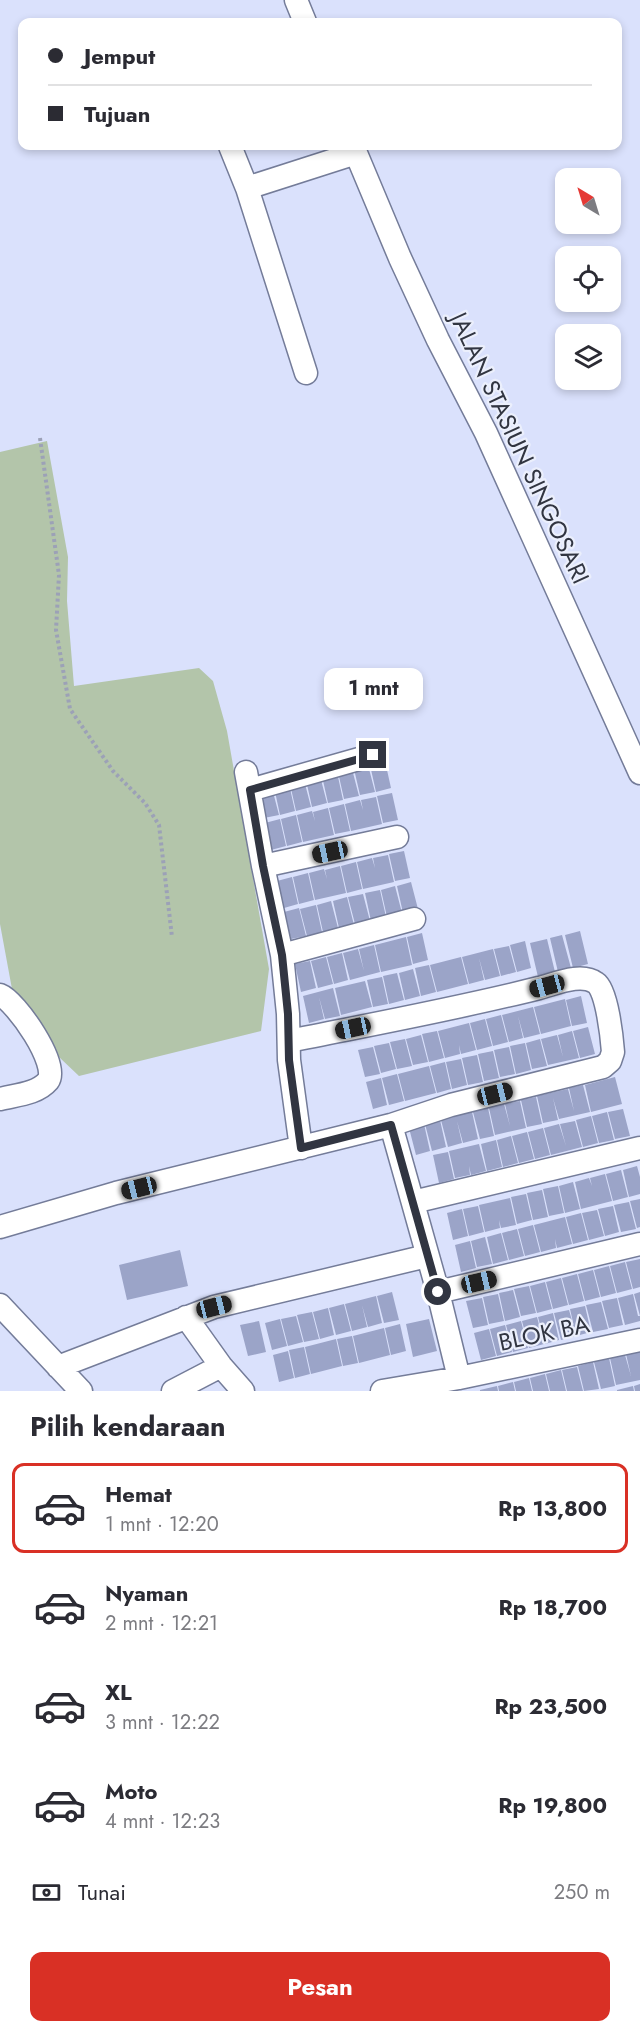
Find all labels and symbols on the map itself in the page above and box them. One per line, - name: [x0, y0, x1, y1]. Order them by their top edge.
- north arrow: [555, 168, 621, 234]
- street label: JALAN STASIUN SINGOSARI: [440, 304, 598, 589]
- callout: 1 mnt: [324, 668, 422, 710]
- route end: [359, 741, 386, 768]
- car: [311, 839, 349, 865]
- car: [527, 973, 567, 999]
- car: [334, 1015, 372, 1041]
- car: [475, 1081, 515, 1107]
- car: [119, 1175, 159, 1201]
- car: [459, 1269, 499, 1295]
- route start: [424, 1278, 451, 1305]
- car: [194, 1294, 234, 1320]
- street label: BLOK BA: [495, 1306, 593, 1360]

